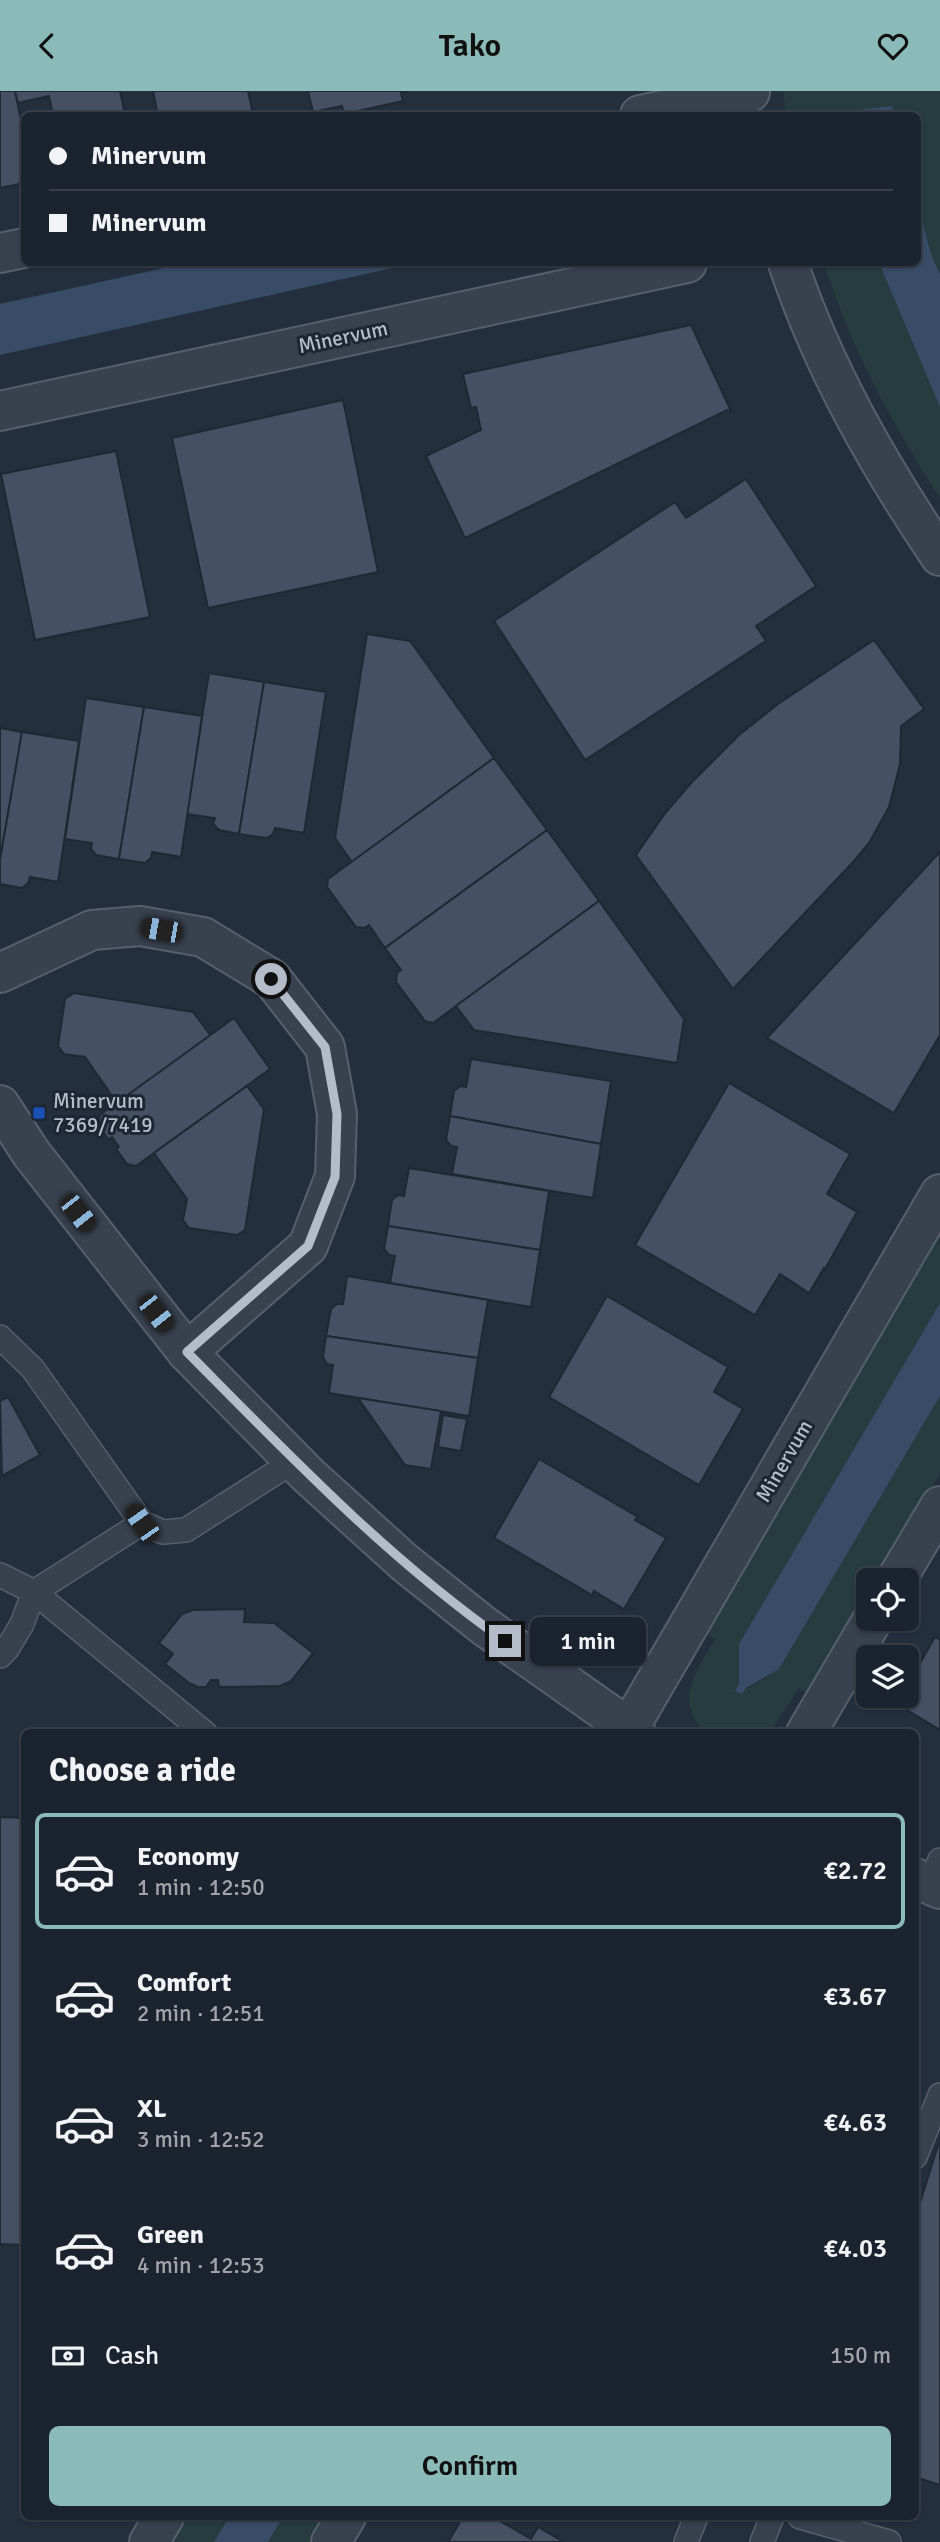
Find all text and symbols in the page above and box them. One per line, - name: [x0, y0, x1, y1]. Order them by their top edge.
- text: Tako: [439, 26, 501, 65]
- icon: back: [28, 27, 66, 65]
- icon: heart: [874, 27, 912, 65]
- text: Minervum: [91, 140, 207, 172]
- text: Minervum: [91, 207, 207, 239]
- street label: Minervum: [296, 315, 390, 359]
- car: [139, 916, 184, 944]
- route start: [255, 963, 287, 995]
- place label: Minervum 7369/7419: [53, 1088, 153, 1138]
- marker: Minervum 7369/7419: [31, 1105, 47, 1121]
- car: [57, 1190, 100, 1236]
- car: [135, 1290, 178, 1336]
- street label: Minervum: [750, 1415, 818, 1507]
- car: [122, 1500, 163, 1546]
- map controls: [856, 1568, 919, 1708]
- button: locate: [856, 1568, 919, 1631]
- callout: 1 min: [530, 1617, 645, 1665]
- route end: [489, 1625, 521, 1657]
- text: 1 min: [560, 1627, 616, 1656]
- button: layers: [856, 1645, 919, 1708]
- text: Choose a ride: [49, 1751, 236, 1790]
- icon: car: [53, 1840, 116, 1903]
- text: Economy: [137, 1841, 239, 1873]
- text: €2.72: [824, 1855, 887, 1887]
- text: 1 min · 12:50: [137, 1873, 265, 1902]
- icon: car: [53, 1966, 116, 2029]
- text: Comfort: [137, 1967, 231, 1999]
- text: €3.67: [824, 1981, 887, 2013]
- text: 2 min · 12:51: [137, 1999, 265, 2028]
- icon: car: [53, 2092, 116, 2155]
- text: XL: [137, 2093, 167, 2125]
- text: €4.63: [824, 2107, 887, 2139]
- text: 3 min · 12:52: [137, 2125, 265, 2154]
- icon: car: [53, 2218, 116, 2281]
- text: Green: [137, 2219, 204, 2251]
- text: €4.03: [824, 2233, 887, 2265]
- text: 4 min · 12:53: [137, 2251, 265, 2280]
- icon: cash: [49, 2337, 87, 2375]
- text: Cash: [105, 2340, 159, 2372]
- text: 150 m: [830, 2341, 891, 2370]
- button: Confirm: [49, 2426, 891, 2506]

